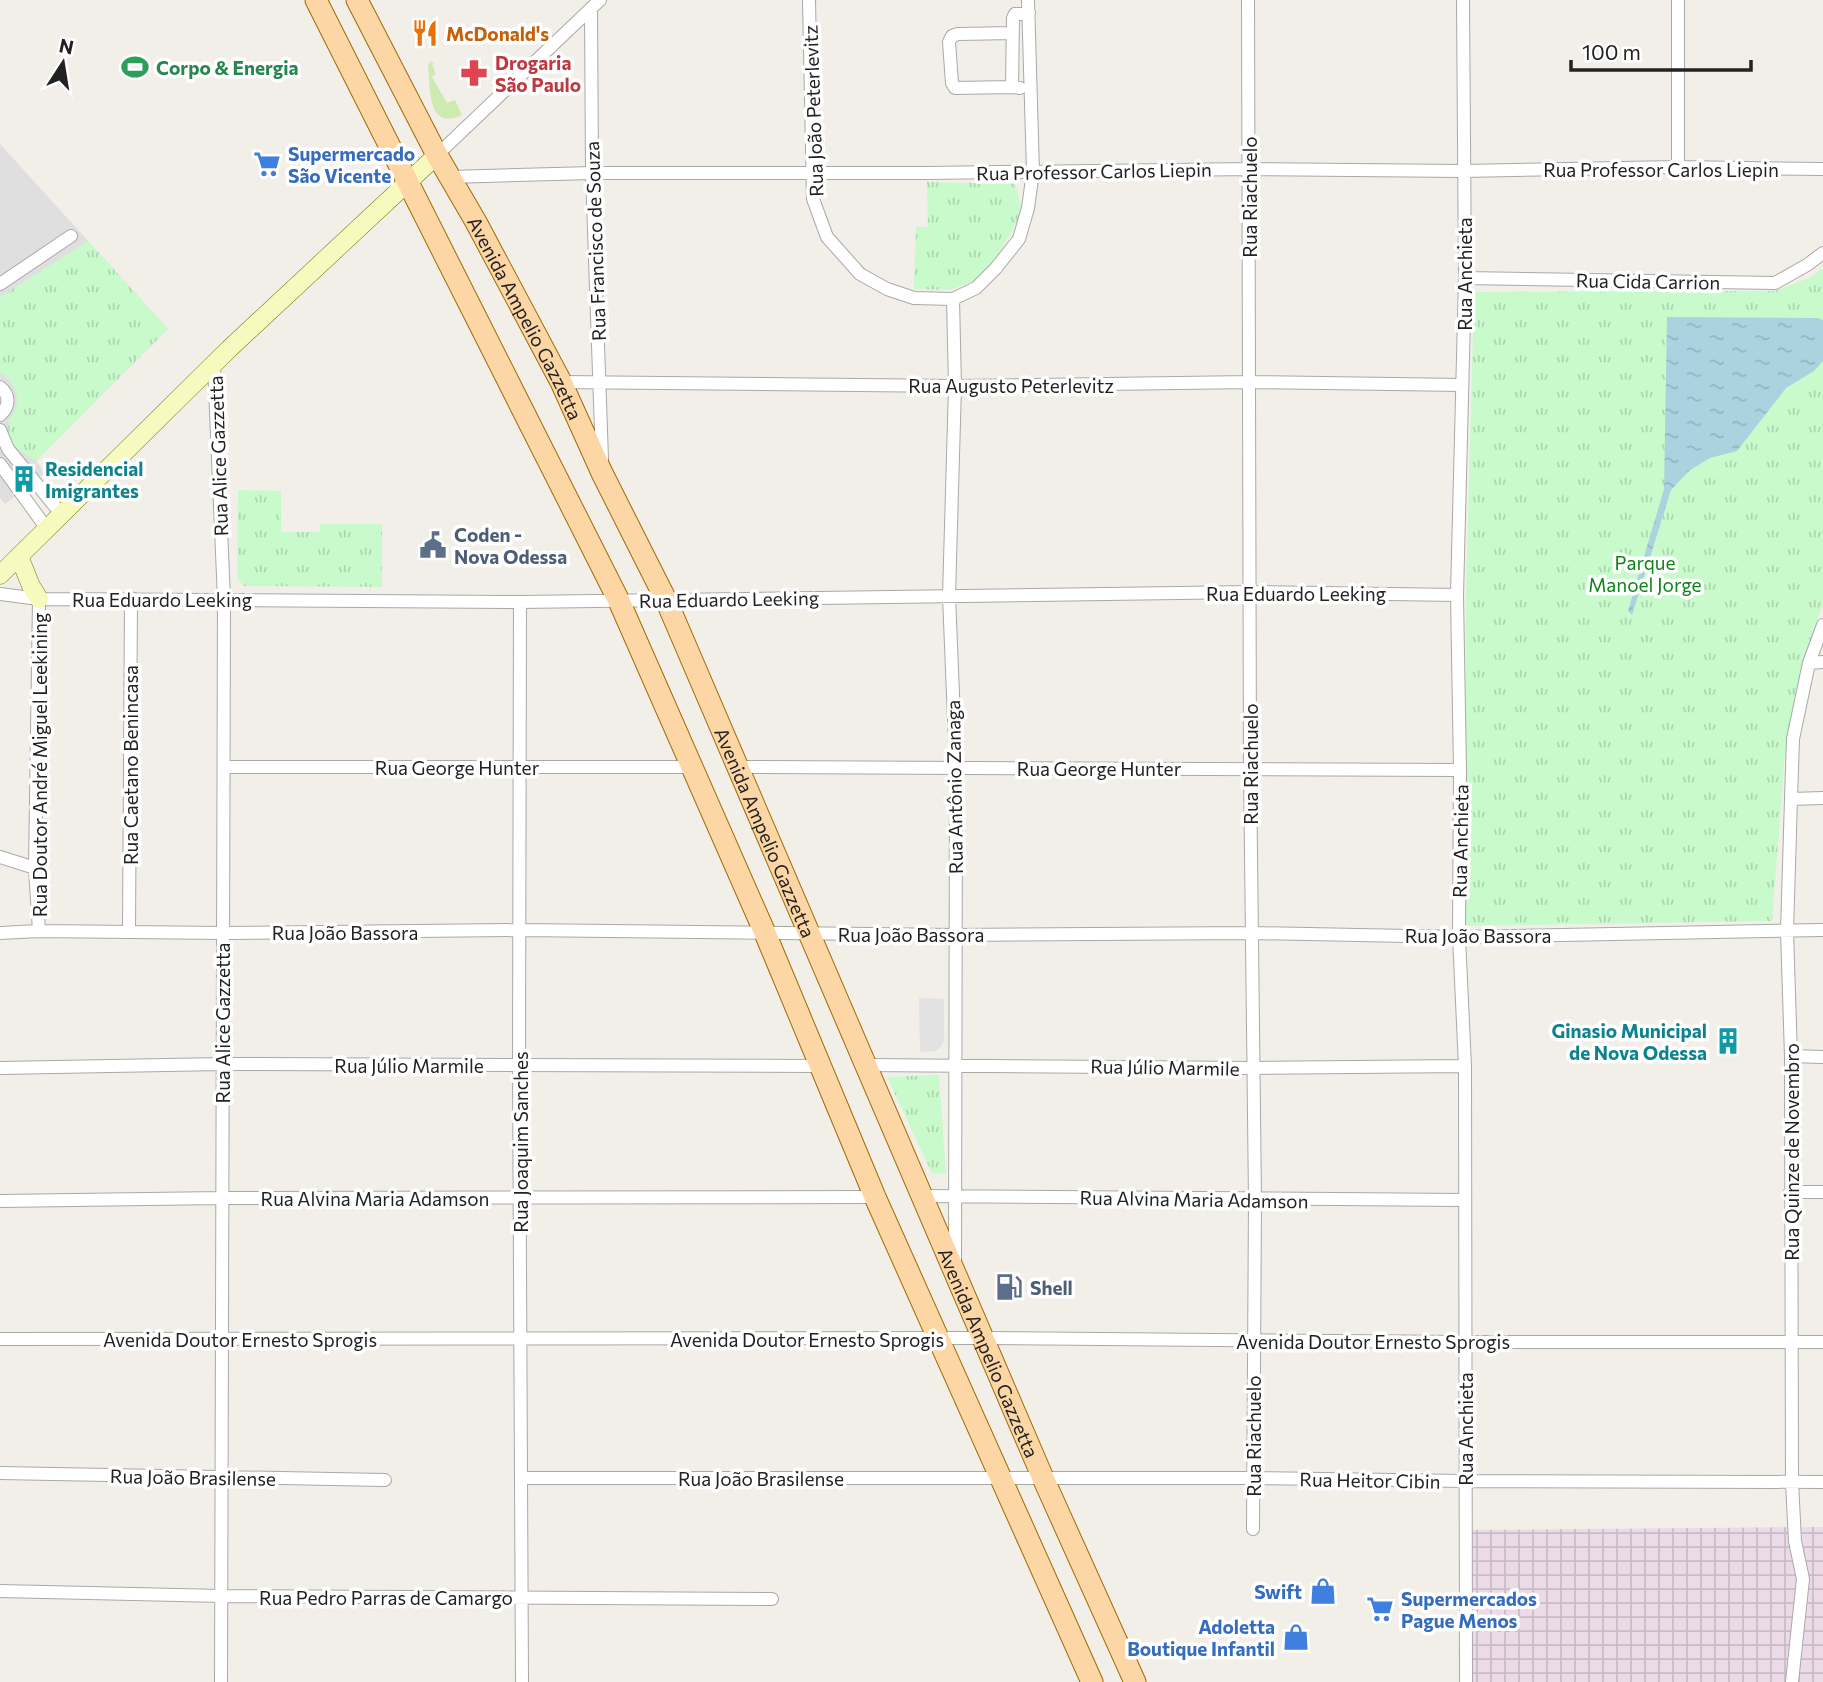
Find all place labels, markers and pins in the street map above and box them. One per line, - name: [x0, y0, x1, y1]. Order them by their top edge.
- restaurant icon: McDonald's: [410, 18, 440, 48]
- place label: McDonald's: [446, 22, 549, 45]
- place label: Drogaria São Paulo: [495, 51, 581, 96]
- sports icon: Corpo & Energia: [120, 52, 150, 82]
- place label: Corpo & Energia: [156, 56, 298, 79]
- pharmacy icon: Drogaria São Paulo: [459, 58, 489, 88]
- place label: Supermercado São Vicente: [288, 142, 415, 187]
- supermarket icon: Supermercado São Vicente: [252, 149, 282, 179]
- place label: Residencial Imigrantes: [45, 457, 143, 502]
- building icon: Residencial Imigrantes: [9, 464, 39, 494]
- place label: Coden - Nova Odessa: [454, 523, 567, 568]
- public building icon: Coden - Nova Odessa: [418, 530, 448, 560]
- place label: Ginasio Municipal de Nova Odessa: [1551, 1019, 1707, 1064]
- building icon: Ginasio Municipal de Nova Odessa: [1713, 1026, 1743, 1056]
- fuel station icon: Shell: [994, 1272, 1024, 1302]
- place label: Shell: [1030, 1276, 1073, 1299]
- shop icon: Swift: [1308, 1576, 1338, 1606]
- place label: Swift: [1254, 1580, 1302, 1603]
- place label: Supermercados Pague Menos: [1401, 1587, 1537, 1632]
- supermarket icon: Supermercados Pague Menos: [1365, 1594, 1395, 1624]
- place label: Adoletta Boutique Infantil: [1127, 1615, 1275, 1660]
- shop icon: Adoletta Boutique Infantil: [1281, 1622, 1311, 1652]

